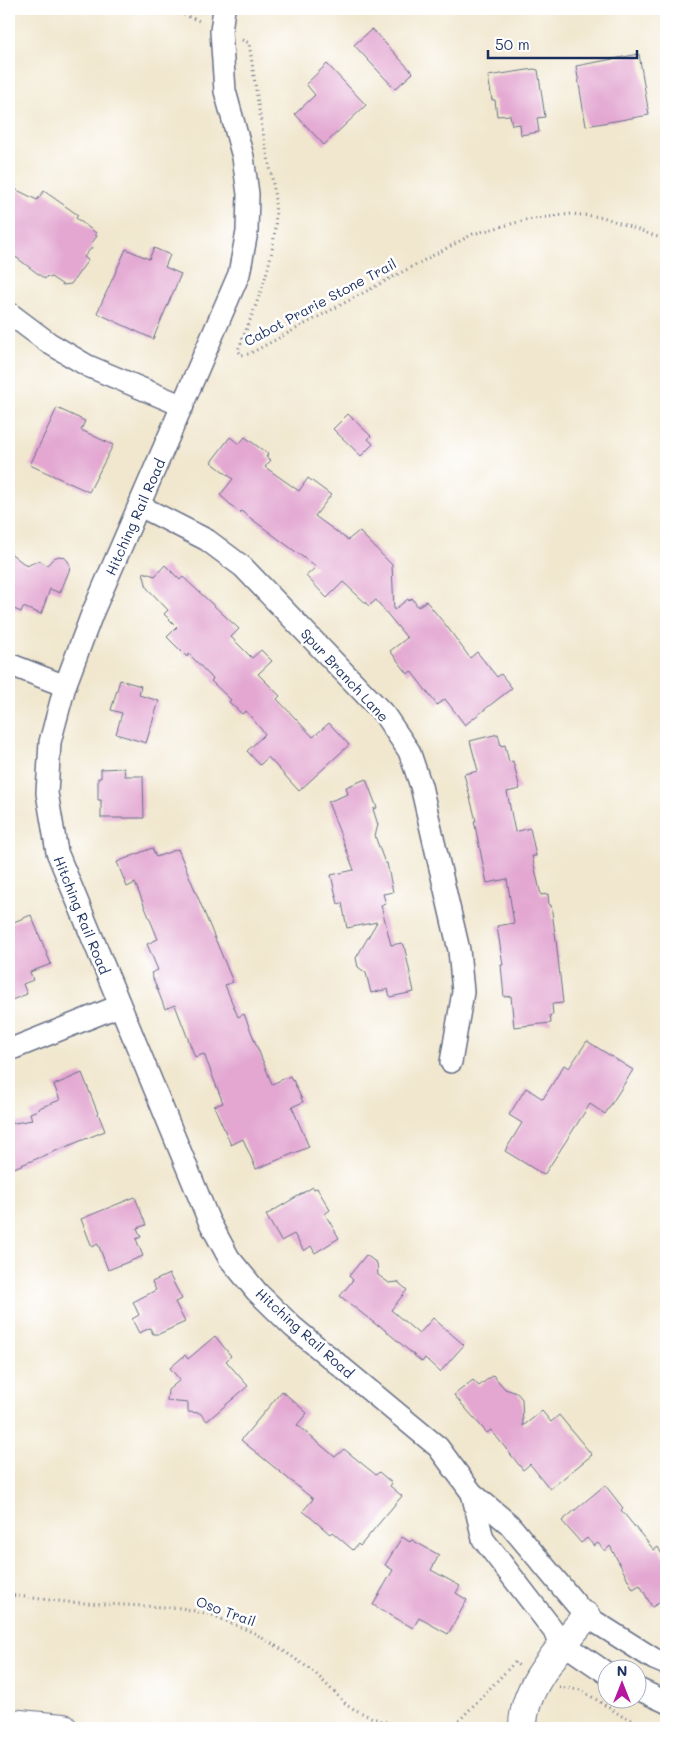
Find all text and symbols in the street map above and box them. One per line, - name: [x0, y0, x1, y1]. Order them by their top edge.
- scale bar: [488, 28, 636, 60]
- text: 50 m: [495, 34, 530, 54]
- street label: Cabot Prarie Stone Trail: [241, 254, 399, 350]
- street label: Hitching Rail Road: [101, 455, 169, 578]
- street label: Spur Branch Lane: [297, 624, 393, 726]
- street label: Hitching Rail Road: [50, 853, 114, 977]
- street label: Hitching Rail Road: [252, 1284, 358, 1382]
- street label: Oso Trail: [194, 1591, 258, 1631]
- north arrow: [598, 1660, 648, 1710]
- text: N: [617, 1661, 627, 1680]

